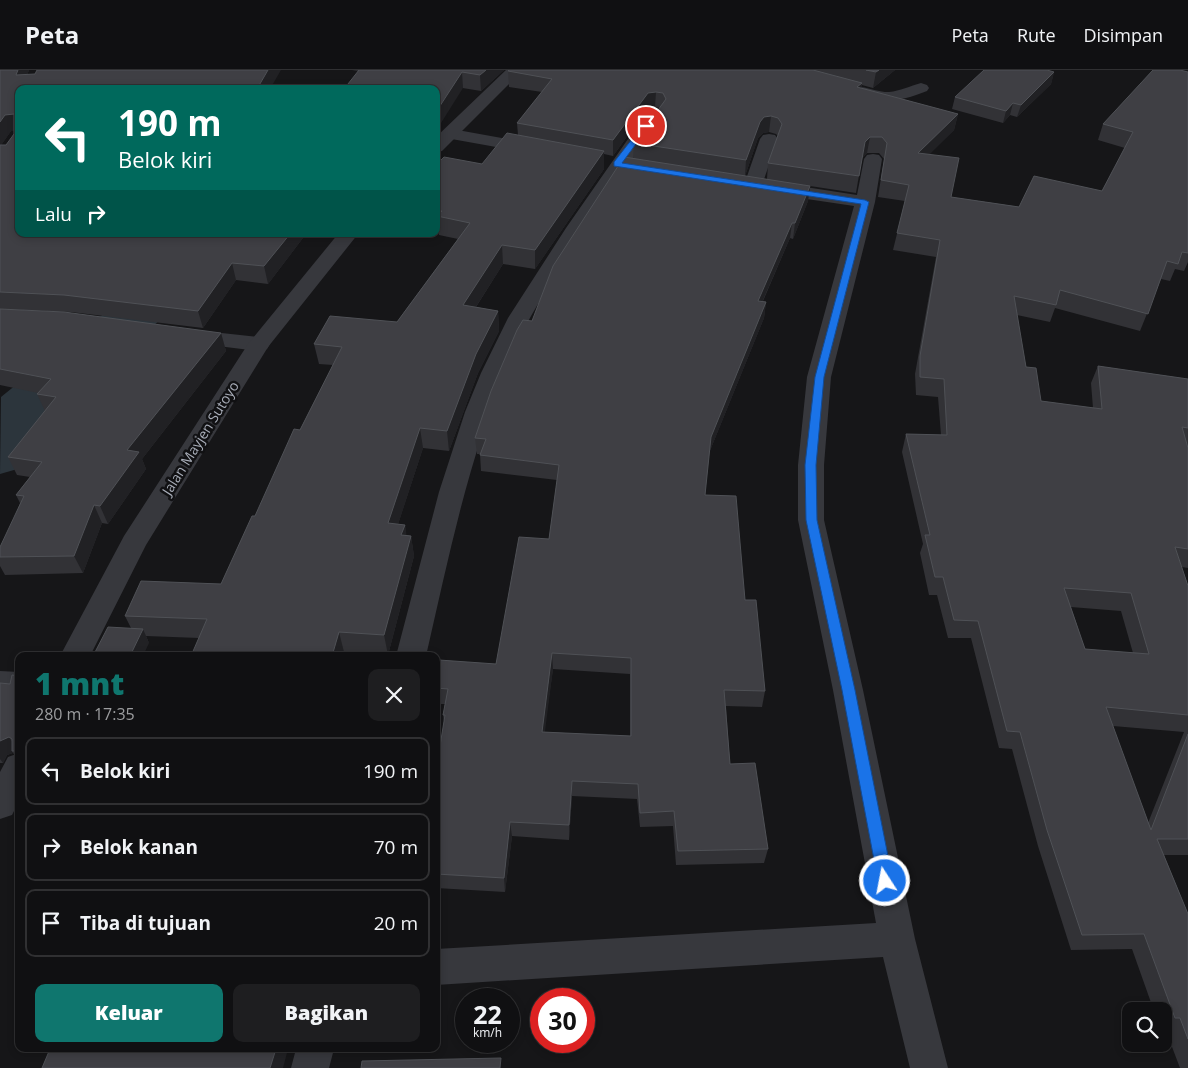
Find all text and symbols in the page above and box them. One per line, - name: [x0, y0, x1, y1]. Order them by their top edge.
- text: Peta: [25, 18, 79, 51]
- text: Peta: [952, 23, 989, 47]
- text: Rute: [1017, 23, 1056, 47]
- text: Disimpan: [1084, 23, 1163, 47]
- text: 190 m: [118, 99, 222, 146]
- icon: left: [35, 105, 100, 170]
- pin: [625, 105, 667, 147]
- icon: arrive: [632, 112, 660, 140]
- text: Belok kiri: [118, 144, 212, 174]
- icon: right: [82, 200, 110, 228]
- text: Lalu: [35, 201, 72, 227]
- street label: Jalan Mayjen Sutoyo: [156, 377, 243, 500]
- text: 1 mnt: [35, 663, 124, 704]
- button: close: [368, 669, 420, 721]
- text: 280 m · 17:35: [35, 703, 135, 725]
- icon: left: [37, 757, 65, 785]
- text: Belok kiri: [80, 758, 170, 784]
- text: 190 m: [363, 758, 418, 784]
- icon: right: [37, 833, 65, 861]
- text: Belok kanan: [80, 834, 198, 860]
- text: 70 m: [374, 834, 418, 860]
- position arrow: [858, 854, 910, 906]
- icon: arrive: [37, 909, 65, 937]
- text: Tiba di tujuan: [80, 910, 211, 936]
- text: 20 m: [374, 910, 418, 936]
- button: Keluar: [35, 984, 223, 1042]
- button: Bagikan: [233, 984, 420, 1042]
- speed limit sign: 30: [530, 988, 595, 1053]
- text: 22: [473, 997, 502, 1031]
- map controls: [1122, 1002, 1172, 1052]
- button: search: [1122, 1002, 1172, 1052]
- text: km/h: [473, 1024, 502, 1041]

